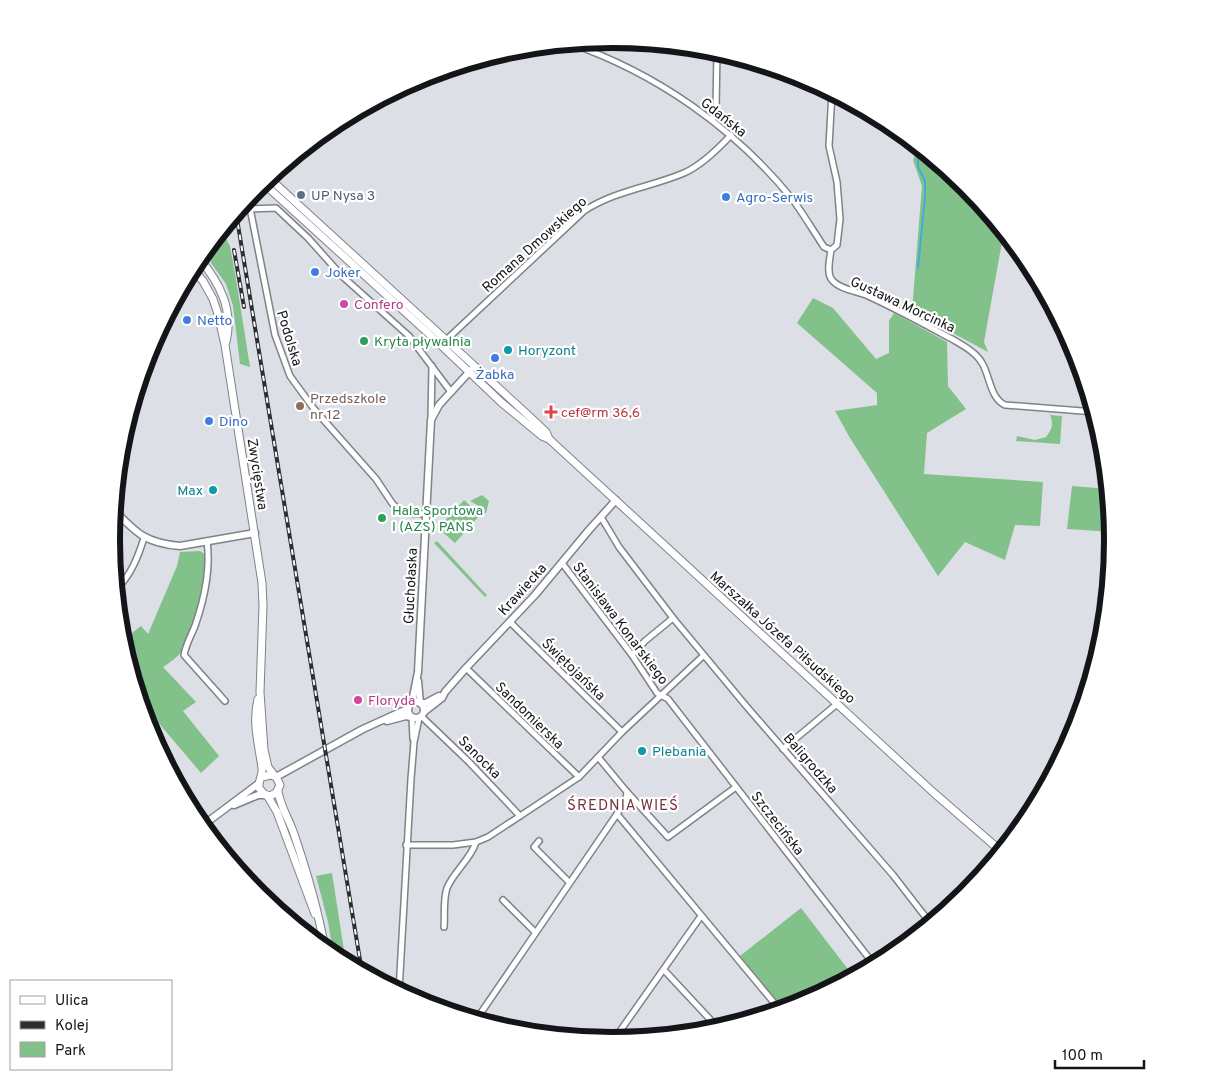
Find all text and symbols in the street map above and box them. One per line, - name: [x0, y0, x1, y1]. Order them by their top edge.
- street label: Gdańska: [697, 95, 750, 141]
- place label: UP Nysa 3: [311, 188, 375, 205]
- marker: UP Nysa 3: [295, 189, 307, 201]
- place label: Agro-Serwis: [736, 190, 813, 207]
- marker: Agro-Serwis: [720, 191, 732, 203]
- street label: Romana Dmowskiego: [479, 193, 591, 297]
- place label: Joker: [325, 265, 361, 282]
- marker: Joker: [309, 266, 321, 278]
- street label: Gustawa Morcinka: [847, 274, 958, 337]
- place label: Confero: [354, 297, 404, 314]
- marker: Confero: [338, 298, 350, 310]
- street label: Podolska: [272, 309, 305, 368]
- place label: Netto: [197, 313, 233, 330]
- marker: Netto: [181, 314, 193, 326]
- place label: Kryta pływalnia: [374, 334, 471, 351]
- marker: Kryta pływalnia: [358, 335, 370, 347]
- place label: Horyzont: [518, 343, 576, 360]
- marker: Horyzont: [502, 344, 514, 356]
- marker: Żabka: [489, 352, 501, 364]
- place label: Żabka: [476, 366, 514, 384]
- place label: Przedszkole nr 12: [310, 391, 386, 424]
- marker: Przedszkole nr 12: [294, 400, 306, 412]
- place label: cef@rm 36,6: [561, 405, 640, 422]
- marker: cef@rm 36,6: [545, 406, 557, 418]
- place label: Dino: [219, 414, 248, 431]
- marker: Dino: [203, 415, 215, 427]
- street label: Zwycięstwa: [242, 437, 271, 511]
- place label: Max: [177, 483, 203, 500]
- marker: Max: [207, 484, 219, 496]
- place label: Hala Sportowa I (AZS) PANS: [392, 503, 483, 536]
- marker: Hala Sportowa I (AZS) PANS: [376, 512, 388, 524]
- street label: Głuchołaska: [401, 548, 422, 625]
- street label: Stanisława Konarskiego: [568, 559, 671, 689]
- street label: Krawiecka: [495, 560, 551, 620]
- street label: Marszałka Józefa Piłsudskiego: [706, 568, 858, 708]
- street label: Świętojańska: [538, 635, 609, 705]
- street label: Sandomierska: [491, 679, 567, 753]
- place label: Floryda: [368, 693, 415, 710]
- marker: Floryda: [352, 694, 364, 706]
- street label: Baligrodzka: [779, 730, 841, 798]
- street label: Sanocka: [454, 733, 504, 783]
- place label: Plebania: [652, 744, 706, 761]
- marker: Plebania: [636, 745, 648, 757]
- street label: Szczecińska: [747, 789, 807, 859]
- district label: ŚREDNIA WIEŚ: [567, 795, 679, 816]
- legend: [10, 980, 172, 1070]
- text: Ulica: [55, 992, 88, 1011]
- text: Kolej: [55, 1017, 89, 1036]
- scale bar: [1055, 1038, 1144, 1070]
- text: Park: [55, 1042, 86, 1061]
- text: 100 m: [1062, 1047, 1103, 1066]

